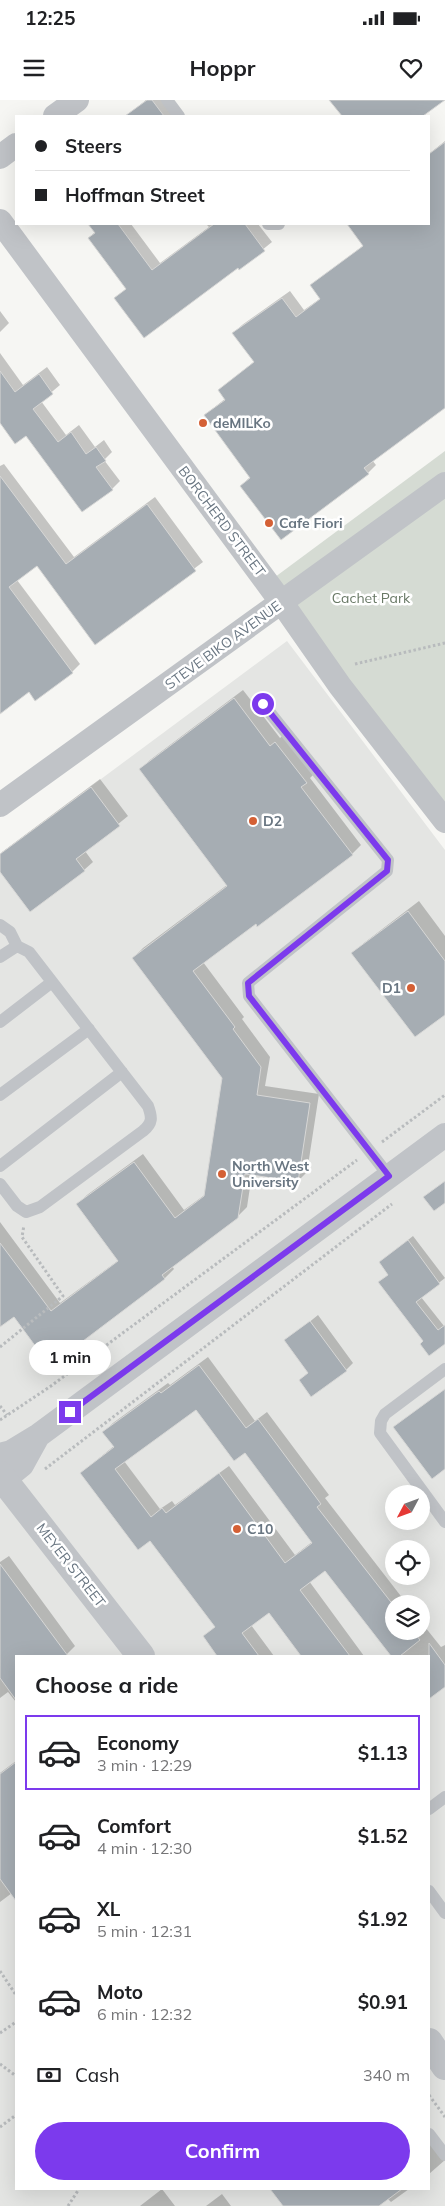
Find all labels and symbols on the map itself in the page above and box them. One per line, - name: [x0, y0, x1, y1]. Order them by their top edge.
- place label: deMILKo: [213, 414, 271, 432]
- marker: deMILKo: [197, 417, 209, 429]
- street label: BORCHERD STREET: [175, 462, 270, 580]
- place label: Cafe Fiori: [279, 514, 343, 532]
- marker: Cafe Fiori: [263, 517, 275, 529]
- park label: Cachet Park: [332, 589, 411, 607]
- street label: STEVE BIKO AVENUE: [161, 597, 285, 693]
- route start: [252, 693, 274, 715]
- place label: D2: [263, 812, 282, 830]
- marker: D2: [247, 815, 259, 827]
- place label: D1: [382, 979, 401, 997]
- marker: D1: [405, 982, 417, 994]
- place label: North West University: [232, 1157, 310, 1191]
- marker: North West University: [216, 1168, 228, 1180]
- callout: 1 min: [29, 1340, 111, 1374]
- route end: [59, 1401, 81, 1423]
- north arrow: [385, 1485, 430, 1530]
- street label: MEYER STREET: [33, 1519, 110, 1611]
- place label: C10: [247, 1520, 273, 1538]
- marker: C10: [231, 1523, 243, 1535]

